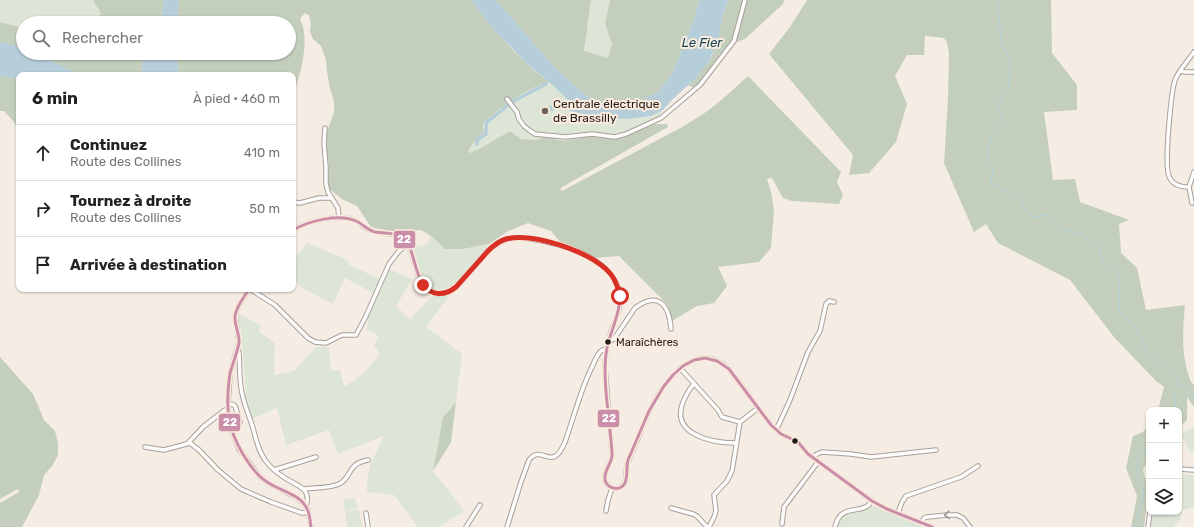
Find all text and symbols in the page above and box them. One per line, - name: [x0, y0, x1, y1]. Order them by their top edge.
- search box: [16, 16, 296, 60]
- icon: search: [30, 27, 52, 49]
- text: Rechercher: [62, 29, 143, 47]
- water label: Le Fier: [682, 35, 723, 50]
- text: 6 min: [32, 88, 78, 108]
- text: À pied · 460 m: [193, 91, 280, 106]
- place label: Centrale électrique de Brassilly: [553, 97, 660, 125]
- marker: Centrale électrique de Brassilly: [540, 106, 550, 116]
- text: Continuez: [70, 136, 147, 154]
- icon: ahead: [32, 142, 54, 164]
- text: 410 m: [244, 145, 280, 160]
- text: Route des Collines: [70, 154, 181, 169]
- text: Tournez à droite: [70, 192, 191, 210]
- icon: right: [32, 198, 54, 220]
- text: 50 m: [249, 201, 280, 216]
- text: Route des Collines: [70, 210, 181, 225]
- line badge: 22: [393, 230, 416, 249]
- text: 22: [397, 233, 411, 246]
- icon: arrive: [32, 254, 54, 276]
- text: Arrivée à destination: [70, 256, 227, 274]
- route end: [414, 276, 432, 294]
- route start: [611, 287, 629, 305]
- place label: Maraîchères: [616, 336, 679, 349]
- marker: Maraîchères: [603, 337, 613, 347]
- map controls: [1146, 407, 1182, 515]
- button: +: [1146, 407, 1182, 443]
- line badge: 22: [597, 409, 620, 428]
- text: 22: [602, 412, 616, 425]
- line badge: 22: [218, 413, 241, 432]
- text: 22: [223, 416, 237, 429]
- unlabelled marker: [790, 436, 800, 446]
- button: −: [1146, 443, 1182, 479]
- button: layers: [1146, 479, 1182, 515]
- one-way arrow: [944, 511, 950, 520]

